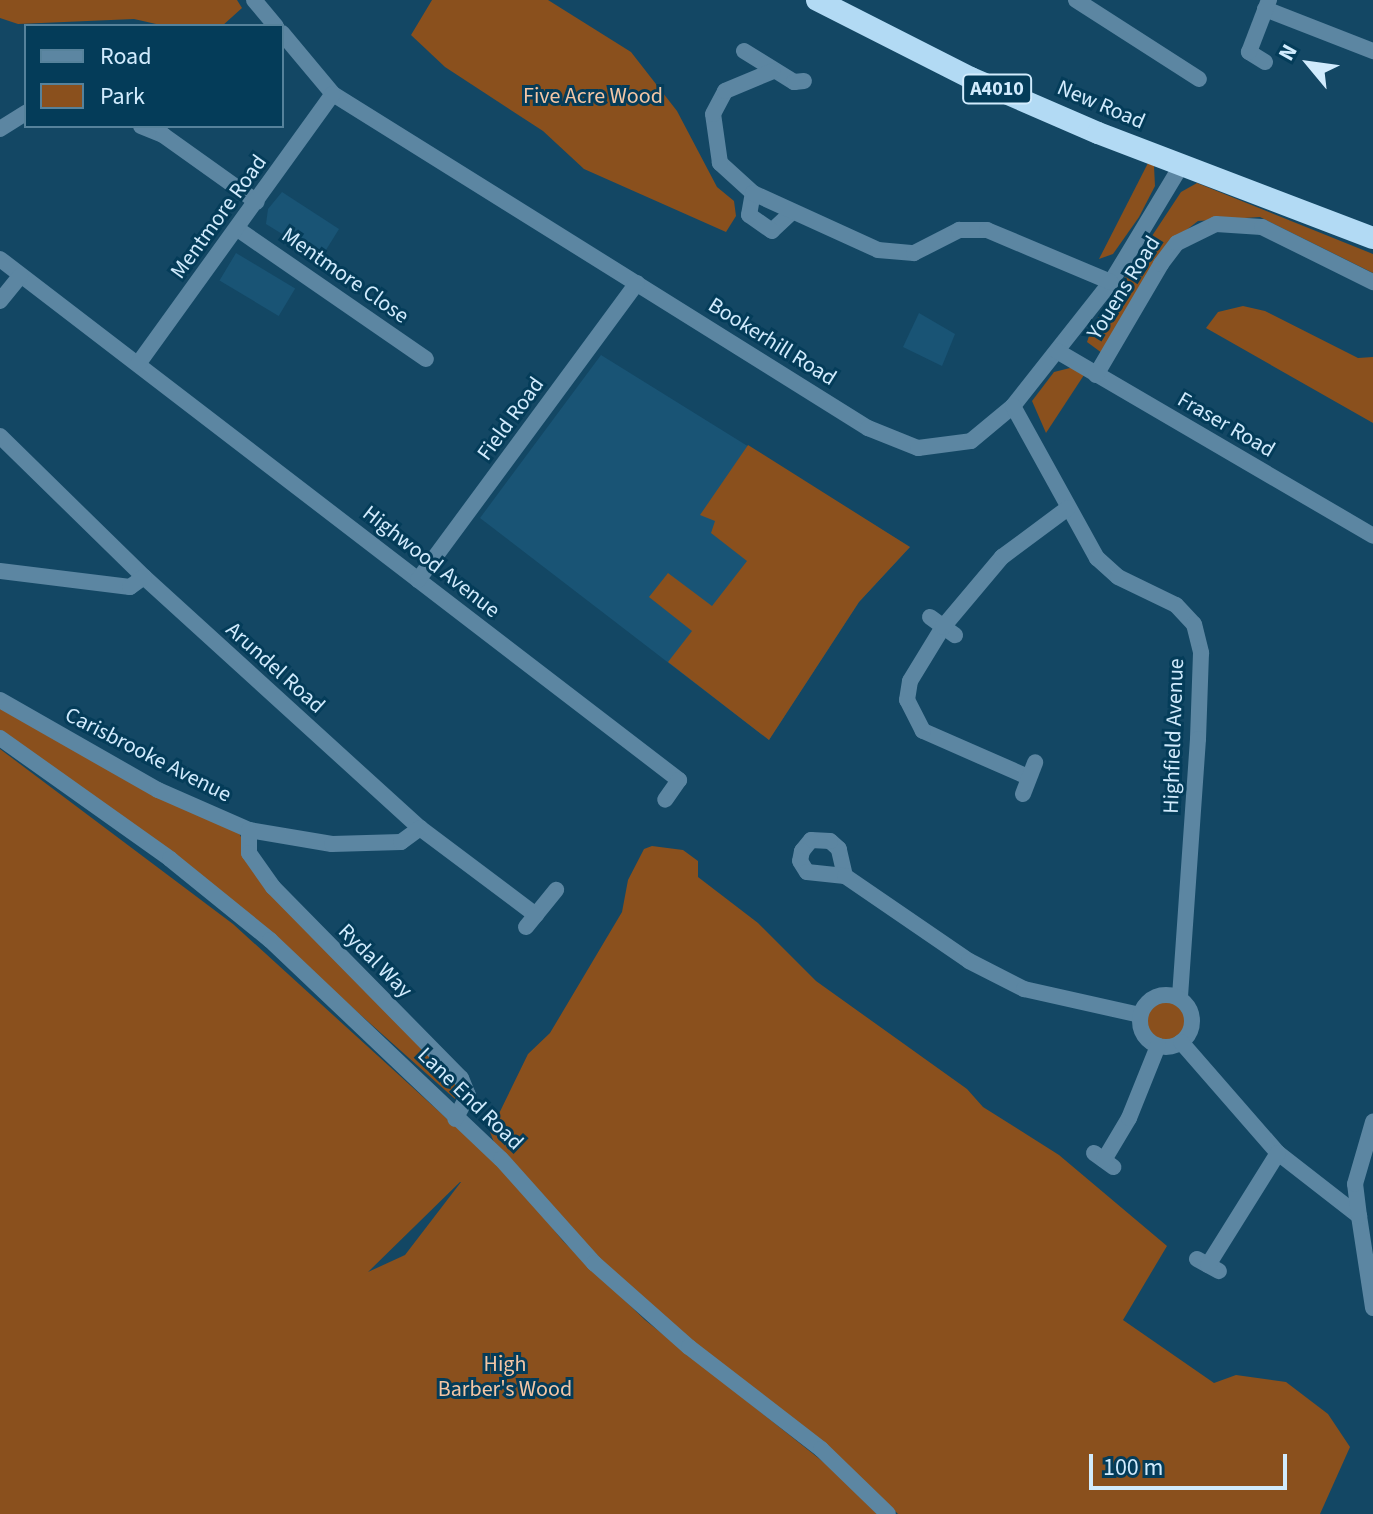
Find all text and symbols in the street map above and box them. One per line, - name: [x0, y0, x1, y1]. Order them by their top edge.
- legend: [24, 24, 284, 128]
- north arrow: [1269, 24, 1349, 104]
- text: N: [1270, 38, 1306, 67]
- text: Road: [100, 39, 152, 74]
- road number: A4010: [961, 73, 1033, 105]
- street label: New Road: [1053, 75, 1149, 135]
- text: Park: [100, 79, 145, 114]
- park label: Five Acre Wood: [523, 84, 663, 110]
- street label: Mentmore Road: [165, 150, 273, 284]
- street label: Mentmore Close: [276, 222, 414, 330]
- street label: Youens Road: [1082, 231, 1166, 345]
- street label: Bookerhill Road: [703, 292, 841, 392]
- street label: Field Road: [472, 372, 550, 466]
- street label: Fraser Road: [1173, 387, 1279, 463]
- street label: Highwood Avenue: [357, 500, 505, 624]
- street label: Arundel Road: [220, 617, 330, 719]
- street label: Highfield Avenue: [1158, 658, 1190, 814]
- street label: Carisbrooke Avenue: [61, 702, 235, 808]
- street label: Rydal Way: [332, 918, 418, 1004]
- street label: Lane End Road: [412, 1042, 528, 1156]
- park label: High Barber's Wood: [438, 1351, 572, 1402]
- scale bar: [1093, 1438, 1291, 1488]
- text: 100 m: [1103, 1450, 1163, 1485]

